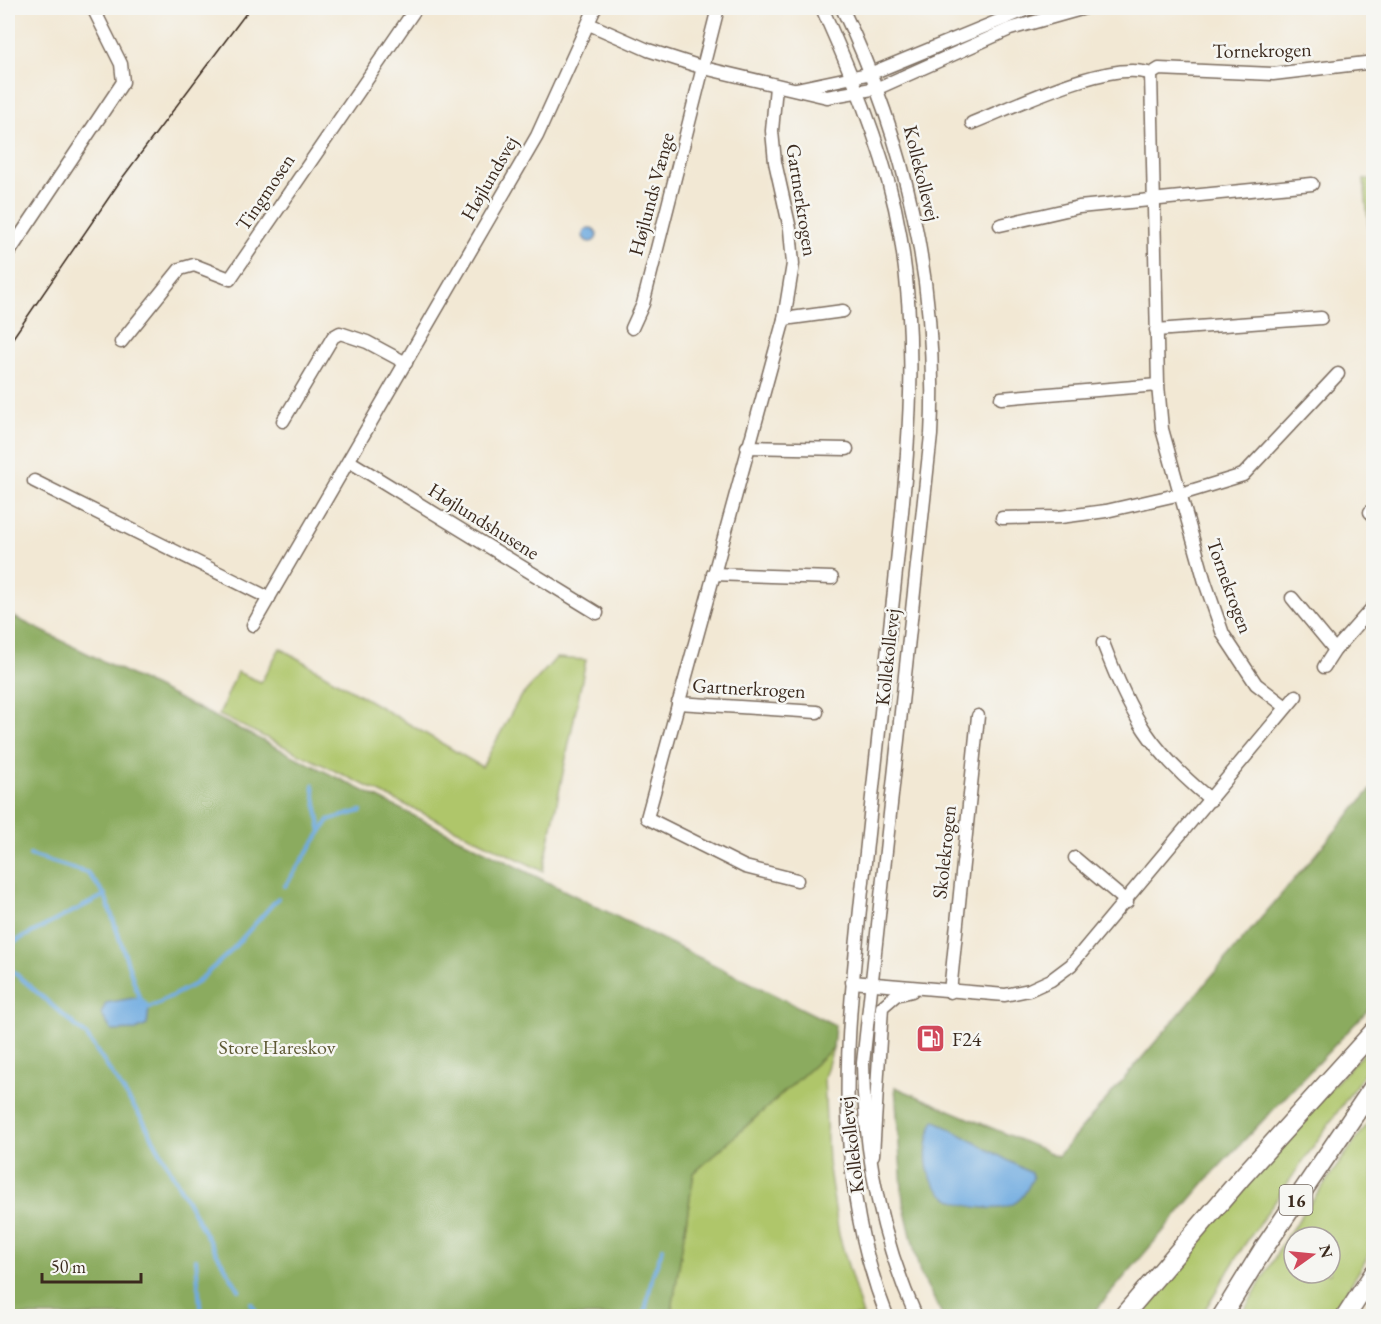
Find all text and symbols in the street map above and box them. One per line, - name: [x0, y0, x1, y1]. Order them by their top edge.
- street label: Tornekrogen: [1212, 36, 1312, 64]
- street label: Kollekollevej: [898, 123, 946, 223]
- street label: Højlunds Vænge: [622, 129, 680, 258]
- street label: Højlundsvej: [454, 131, 524, 225]
- street label: Gartnerkrogen: [780, 142, 824, 259]
- street label: Tingmosen: [230, 148, 301, 236]
- street label: Højlundshusene: [424, 476, 545, 566]
- street label: Tornekrogen: [1201, 535, 1259, 637]
- street label: Kollekollevej: [869, 607, 905, 707]
- street label: Gartnerkrogen: [692, 672, 807, 704]
- street label: Skolekrogen: [926, 804, 962, 900]
- fuel station icon: F24: [915, 1023, 947, 1055]
- place label: F24: [952, 1026, 982, 1052]
- park label: Store Hareskov: [219, 1034, 336, 1060]
- street label: Kollekollevej: [832, 1095, 870, 1195]
- road number: 16: [1280, 1185, 1312, 1215]
- north arrow: [1282, 1225, 1342, 1285]
- text: N: [1314, 1242, 1338, 1260]
- scale bar: [42, 1246, 141, 1284]
- text: 50 m: [51, 1255, 86, 1278]

